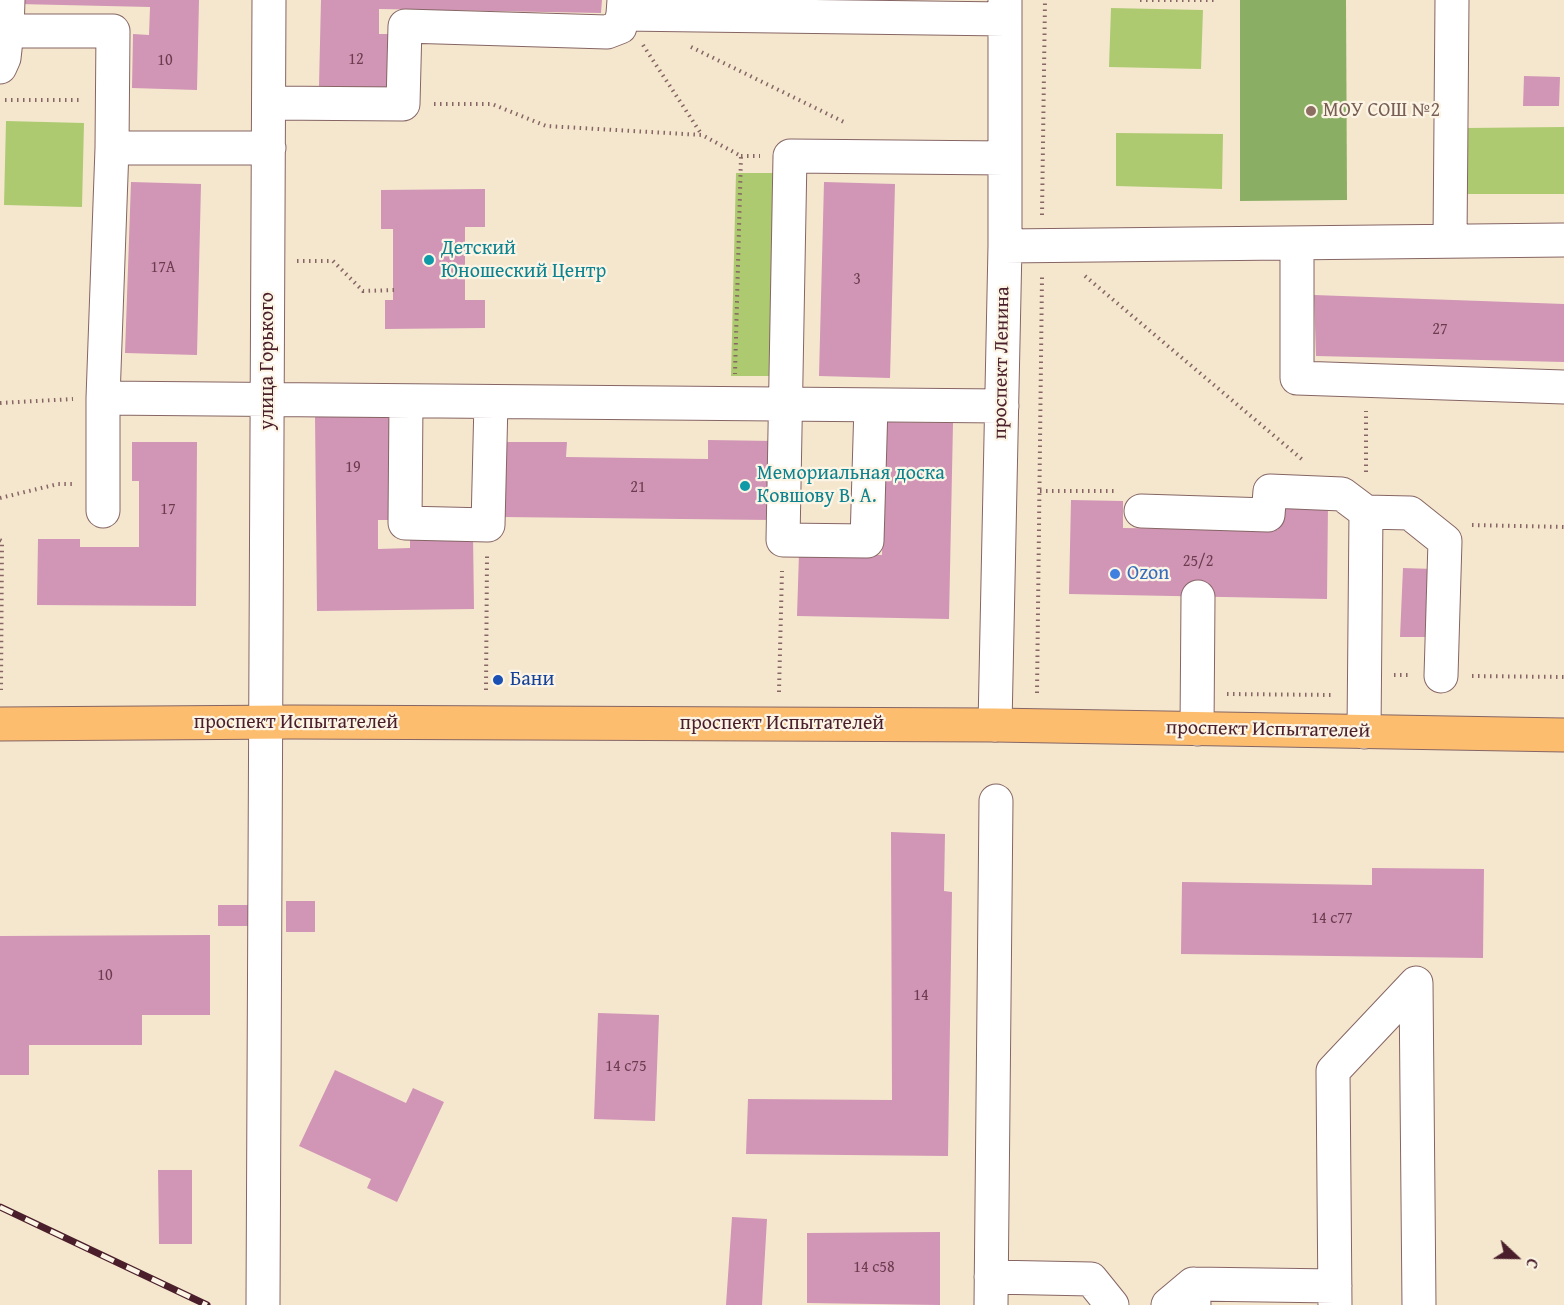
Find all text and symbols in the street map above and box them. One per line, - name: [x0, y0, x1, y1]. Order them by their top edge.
- house number: 12: [348, 50, 364, 70]
- house number: 10: [157, 51, 173, 71]
- place label: МОУ СОШ №2: [1323, 99, 1440, 123]
- marker: МОУ СОШ №2: [1304, 104, 1318, 118]
- place label: Детский Юношеский Центр: [441, 237, 606, 284]
- marker: Детский Юношеский Центр: [422, 253, 436, 267]
- house number: 17А: [150, 258, 176, 278]
- house number: 3: [853, 270, 861, 290]
- street label: проспект Ленина: [989, 286, 1015, 440]
- street label: улица Горького: [256, 292, 280, 430]
- house number: 27: [1432, 320, 1448, 340]
- house number: 19: [345, 458, 361, 478]
- place label: Мемориальная доска Ковшову В. А.: [757, 462, 945, 509]
- house number: 21: [630, 478, 646, 498]
- marker: Мемориальная доска Ковшову В. А.: [738, 479, 752, 493]
- house number: 17: [160, 500, 176, 520]
- house number: 25/2: [1183, 552, 1213, 572]
- place label: Ozon: [1127, 562, 1169, 586]
- marker: Ozon: [1108, 567, 1122, 581]
- place label: Бани: [510, 668, 554, 692]
- marker: Бани: [491, 673, 505, 687]
- street label: проспект Испытателей: [194, 711, 398, 735]
- street label: проспект Испытателей: [680, 712, 884, 736]
- street label: проспект Испытателей: [1166, 716, 1370, 744]
- house number: 14 с77: [1311, 909, 1353, 929]
- house number: 10: [97, 966, 113, 986]
- house number: 14: [913, 986, 929, 1006]
- house number: 14 с75: [605, 1057, 647, 1077]
- north arrow: [1486, 1227, 1546, 1287]
- text: С: [1520, 1255, 1546, 1272]
- house number: 14 с58: [853, 1258, 895, 1278]

